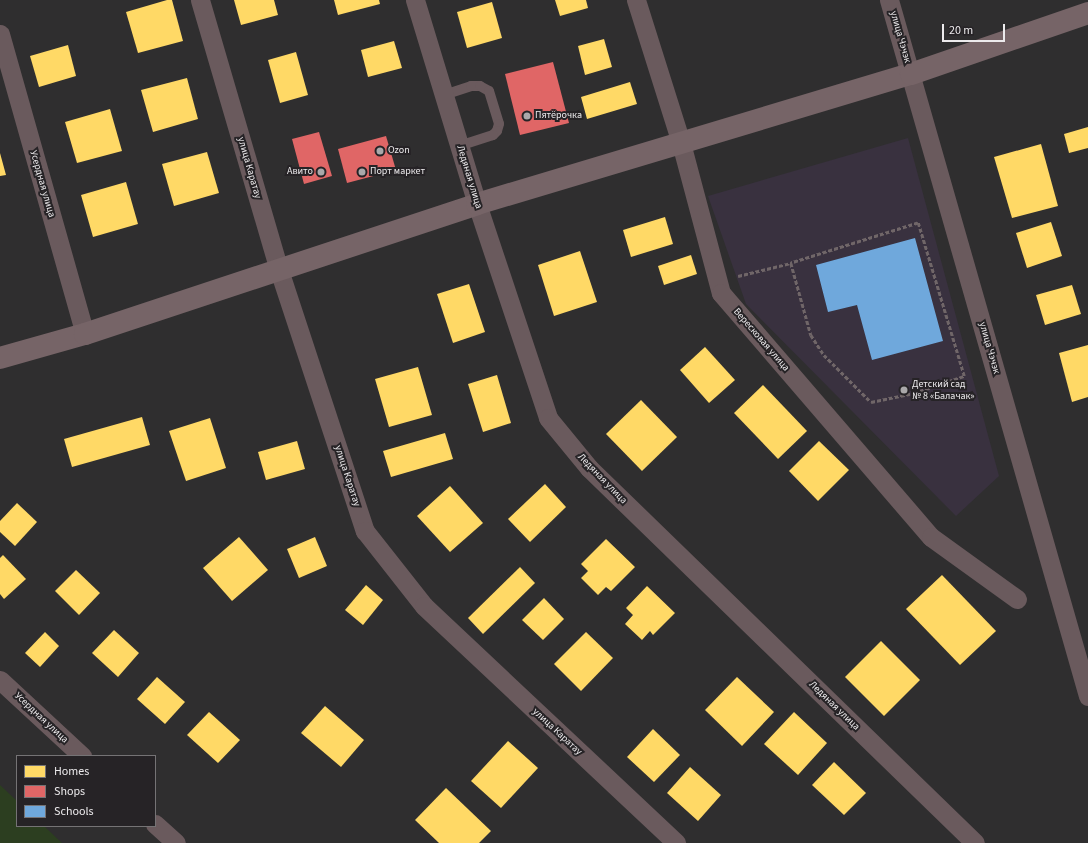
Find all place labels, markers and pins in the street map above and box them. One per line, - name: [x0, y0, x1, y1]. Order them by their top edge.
- place label: Пятёрочка: [535, 110, 582, 122]
- marker: Пятёрочка: [522, 111, 532, 121]
- place label: Ozon: [388, 145, 410, 157]
- marker: Ozon: [375, 146, 385, 156]
- place label: Авито: [287, 166, 313, 178]
- place label: Порт маркет: [370, 166, 425, 178]
- marker: Авито: [316, 167, 326, 177]
- marker: Порт маркет: [357, 167, 367, 177]
- place label: Детский сад № 8 «Балачак»: [912, 378, 975, 402]
- marker: Детский сад № 8 «Балачак»: [899, 385, 909, 395]

